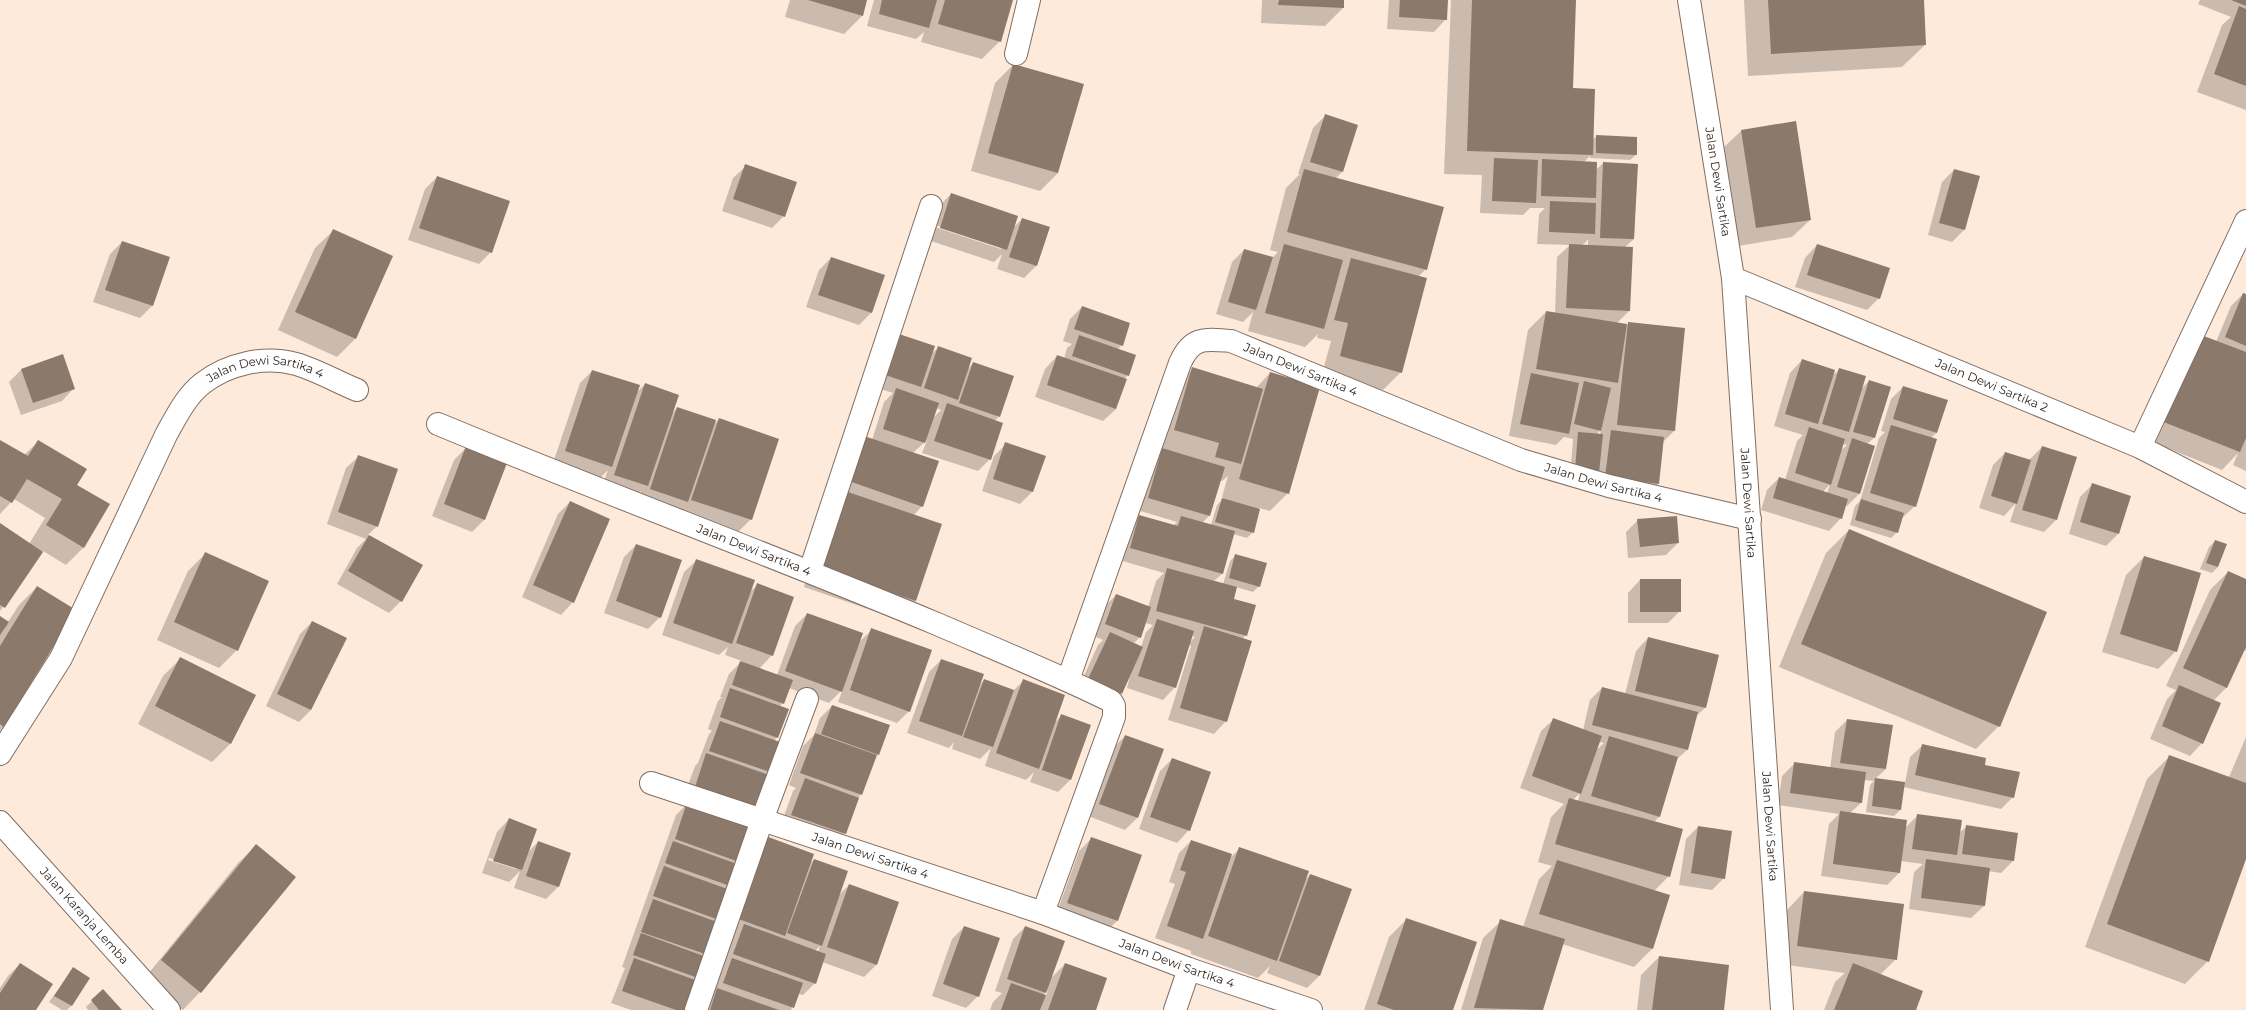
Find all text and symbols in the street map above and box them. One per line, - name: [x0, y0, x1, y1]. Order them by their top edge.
- street label: Jalan Dewi Sartika: [1702, 125, 1734, 237]
- street label: Jalan Dewi Sartika 4: [1241, 339, 1360, 399]
- text: Jalan Dewi Sartika 4: [202, 352, 326, 386]
- street label: Jalan Dewi Sartika 2: [1932, 355, 2050, 415]
- street label: Jalan Dewi Sartika 4: [204, 371, 326, 391]
- street label: Jalan Dewi Sartika: [1737, 446, 1760, 559]
- street label: Jalan Dewi Sartika 4: [1542, 459, 1664, 505]
- street label: Jalan Dewi Sartika 4: [694, 520, 813, 579]
- street label: Jalan Dewi Sartika: [1759, 770, 1781, 882]
- street label: Jalan Dewi Sartika 4: [809, 829, 931, 882]
- street label: Jalan Karanja Lemba: [36, 863, 132, 967]
- street label: Jalan Dewi Sartika 4: [1116, 935, 1237, 991]

